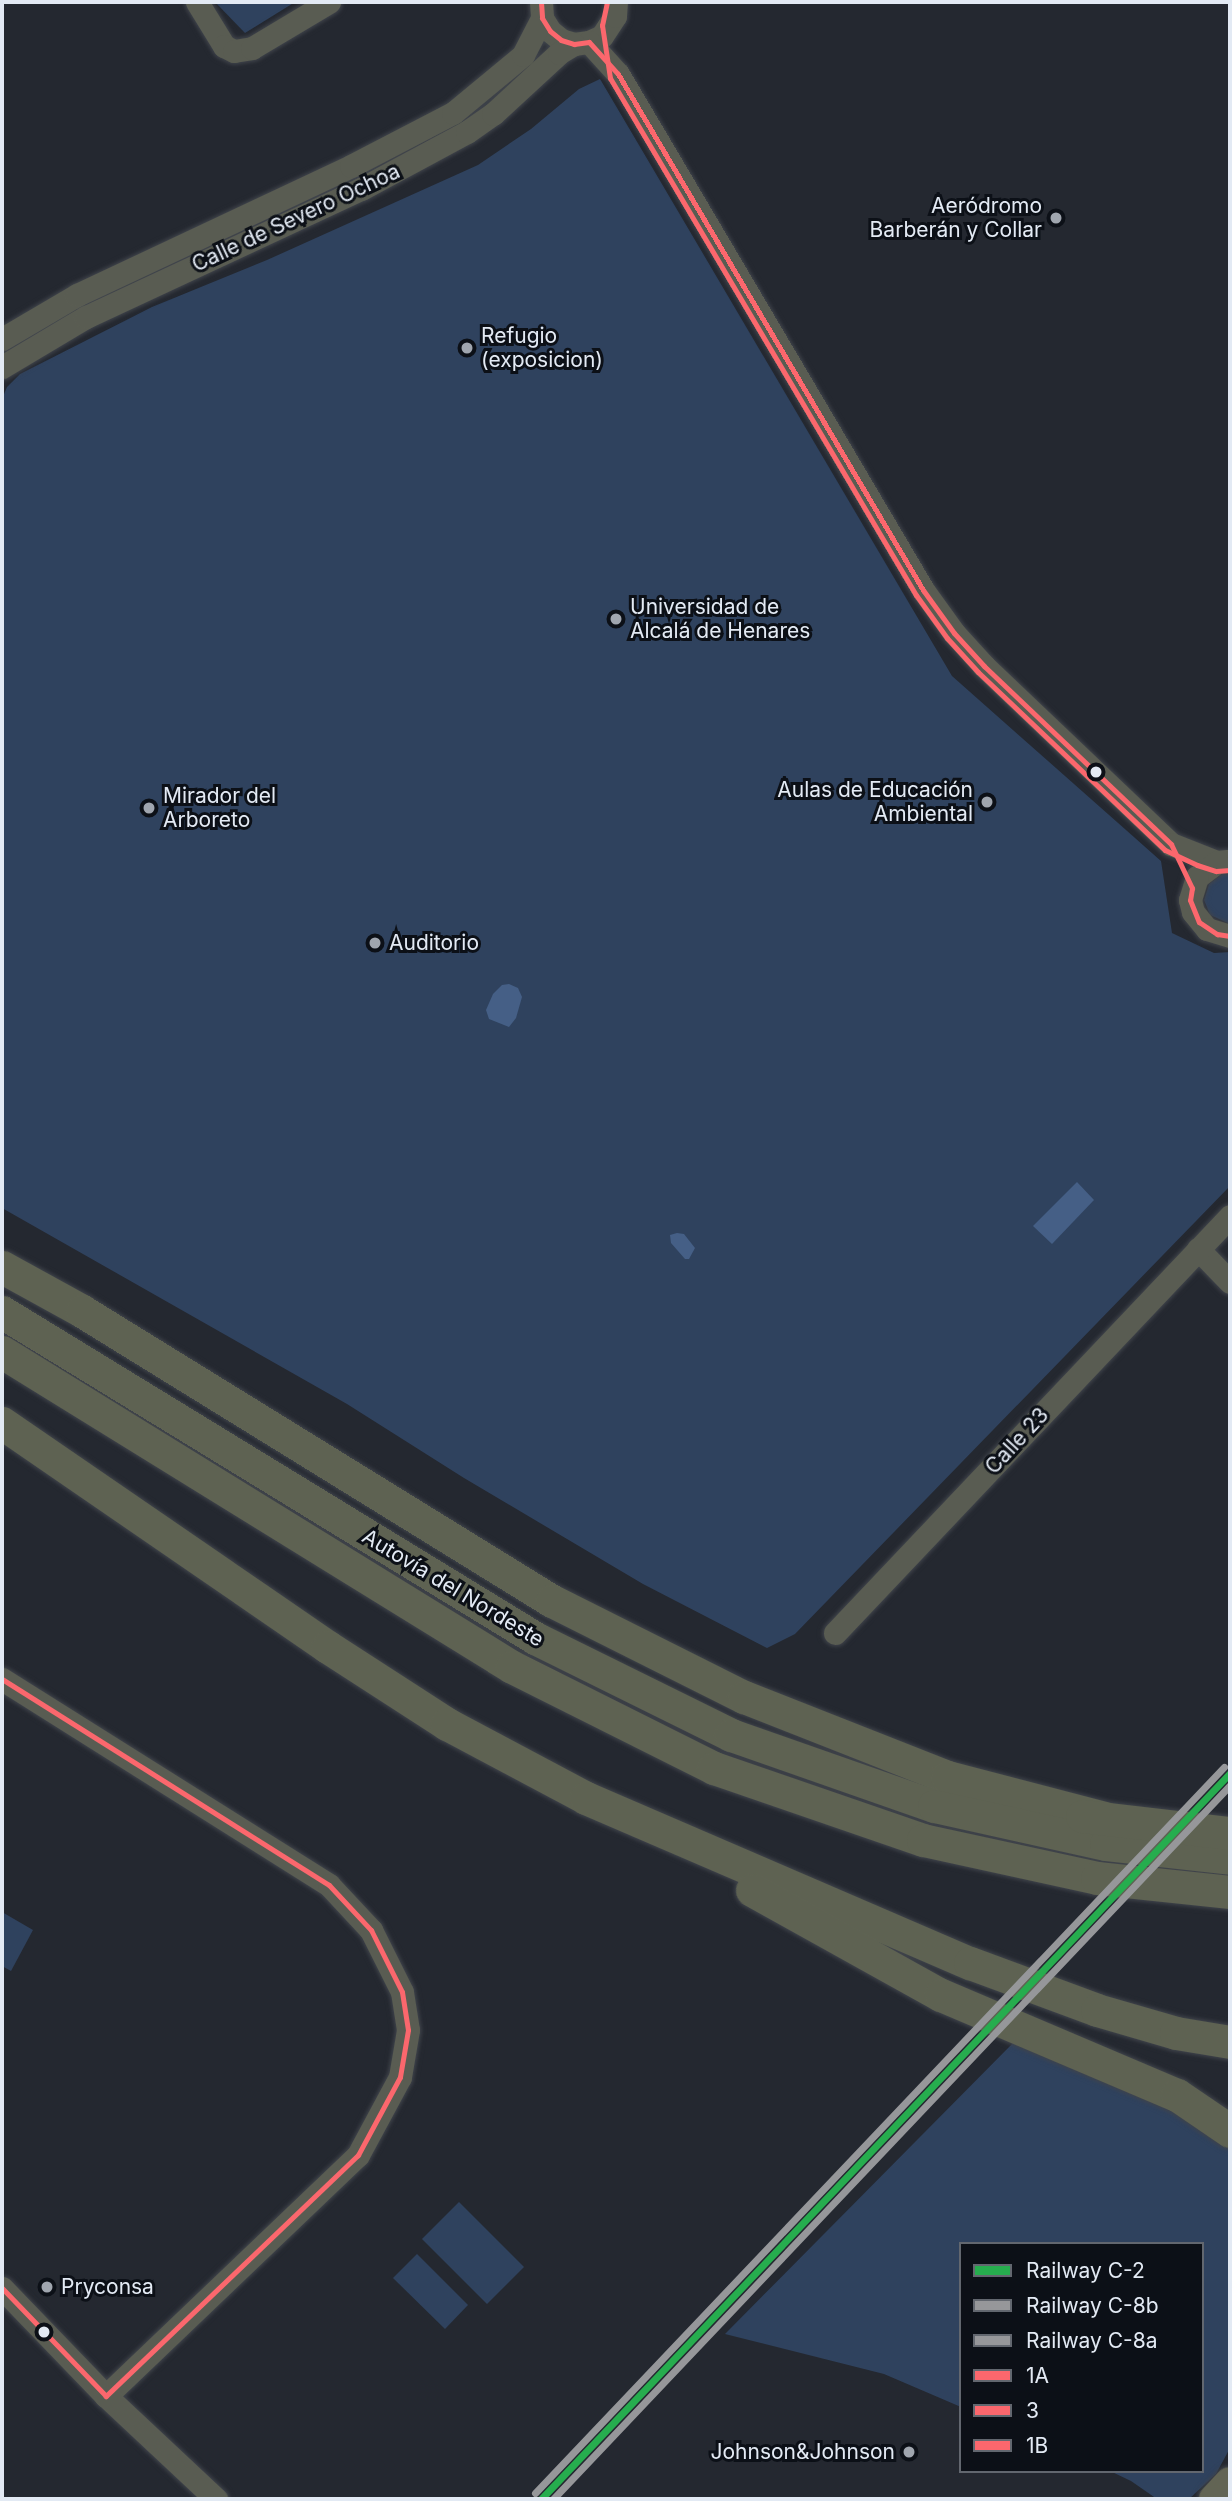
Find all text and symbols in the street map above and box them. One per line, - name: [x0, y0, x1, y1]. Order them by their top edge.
- street label: Calle de Severo Ochoa: [188, 159, 404, 277]
- place label: Aeródromo Barberán y Collar: [870, 193, 1042, 243]
- marker: Aeródromo Barberán y Collar: [1048, 210, 1064, 226]
- place label: Refugio (exposicion): [481, 323, 603, 373]
- marker: Refugio (exposicion): [459, 340, 475, 356]
- place label: Universidad de Alcalá de Henares: [630, 594, 810, 644]
- marker: Universidad de Alcalá de Henares: [608, 611, 624, 627]
- unlabelled marker: [1089, 765, 1103, 779]
- place label: Aulas de Educación Ambiental: [777, 777, 973, 827]
- place label: Mirador del Arboreto: [163, 783, 276, 833]
- marker: Aulas de Educación Ambiental: [979, 794, 995, 810]
- marker: Mirador del Arboreto: [141, 800, 157, 816]
- place label: Auditorio: [389, 930, 479, 956]
- marker: Auditorio: [367, 935, 383, 951]
- street label: Calle 23: [980, 1403, 1054, 1479]
- street label: Autovía del Nordeste: [358, 1524, 548, 1652]
- legend: [959, 2242, 1204, 2473]
- text: Railway C-2: [1026, 2258, 1145, 2283]
- place label: Pryconsa: [61, 2274, 154, 2300]
- marker: Pryconsa: [39, 2279, 55, 2295]
- text: Railway C-8b: [1026, 2293, 1159, 2318]
- unlabelled marker: [37, 2325, 51, 2339]
- text: Railway C-8a: [1026, 2328, 1158, 2353]
- text: 1A: [1026, 2363, 1049, 2388]
- text: 3: [1026, 2398, 1039, 2423]
- text: 1B: [1026, 2433, 1048, 2458]
- place label: Johnson&Johnson: [711, 2439, 895, 2465]
- marker: Johnson&Johnson: [901, 2444, 917, 2460]

